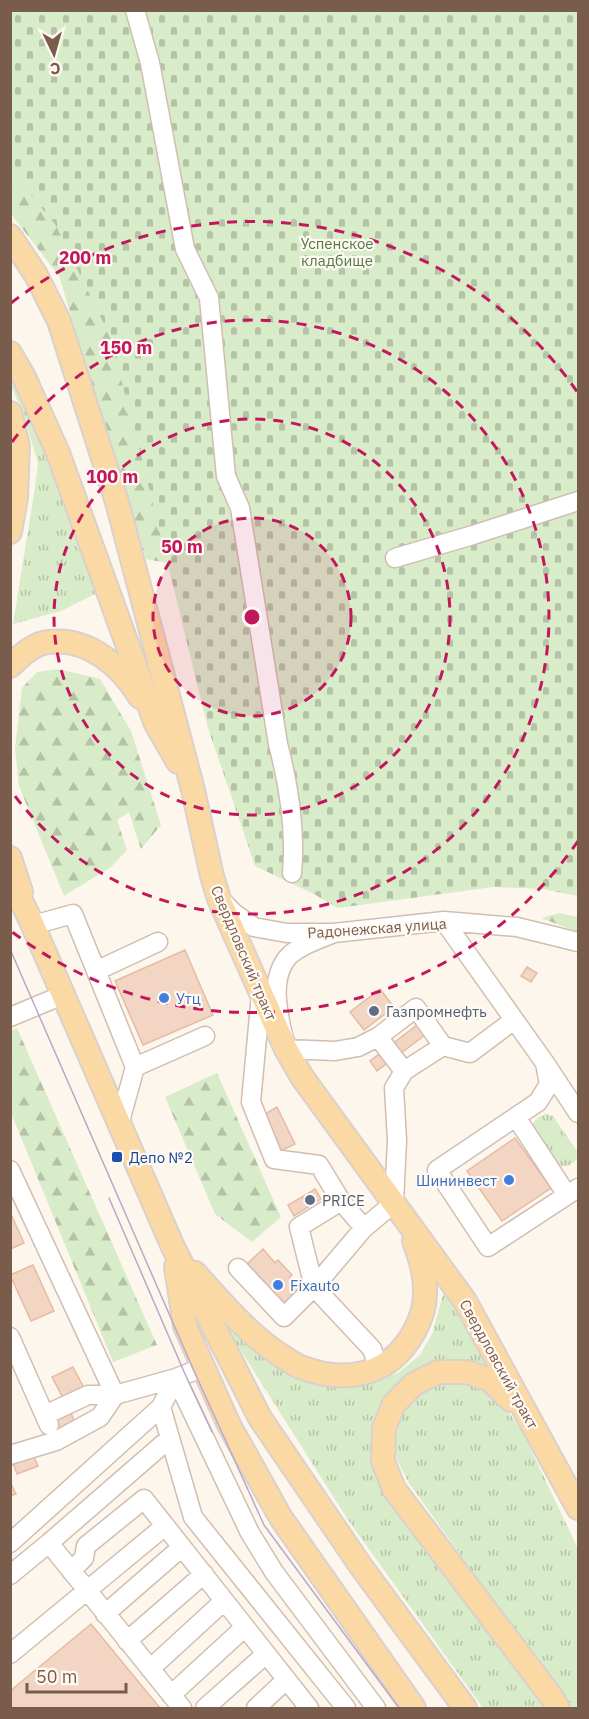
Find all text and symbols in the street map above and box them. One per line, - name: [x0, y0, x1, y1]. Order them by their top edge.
- north arrow: [24, 24, 84, 84]
- text: С: [49, 59, 61, 79]
- park label: Успенское кладбище: [300, 234, 374, 270]
- text: 200 m: [59, 246, 111, 269]
- text: 150 m: [100, 336, 152, 359]
- text: 100 m: [86, 465, 138, 488]
- text: 50 m: [161, 535, 203, 558]
- centre of rings: [242, 607, 262, 627]
- street label: Свердловский тракт: [207, 883, 281, 1023]
- street label: Радонежская улица: [307, 914, 447, 942]
- place label: Утц: [176, 989, 201, 1008]
- marker: Утц: [157, 991, 171, 1005]
- place label: Газпромнефть: [386, 1002, 487, 1021]
- marker: Газпромнефть: [367, 1004, 381, 1018]
- place label: Депо №2: [129, 1148, 193, 1167]
- marker: Депо №2: [110, 1150, 124, 1164]
- place label: Шининвест: [416, 1171, 497, 1190]
- marker: Шининвест: [502, 1173, 516, 1187]
- place label: PRICE: [322, 1191, 365, 1210]
- marker: PRICE: [303, 1193, 317, 1207]
- place label: Fixauto: [290, 1276, 340, 1295]
- marker: Fixauto: [271, 1278, 285, 1292]
- street label: Свердловский тракт: [456, 1296, 542, 1432]
- scale bar: [27, 1656, 126, 1694]
- text: 50 m: [36, 1665, 78, 1688]

